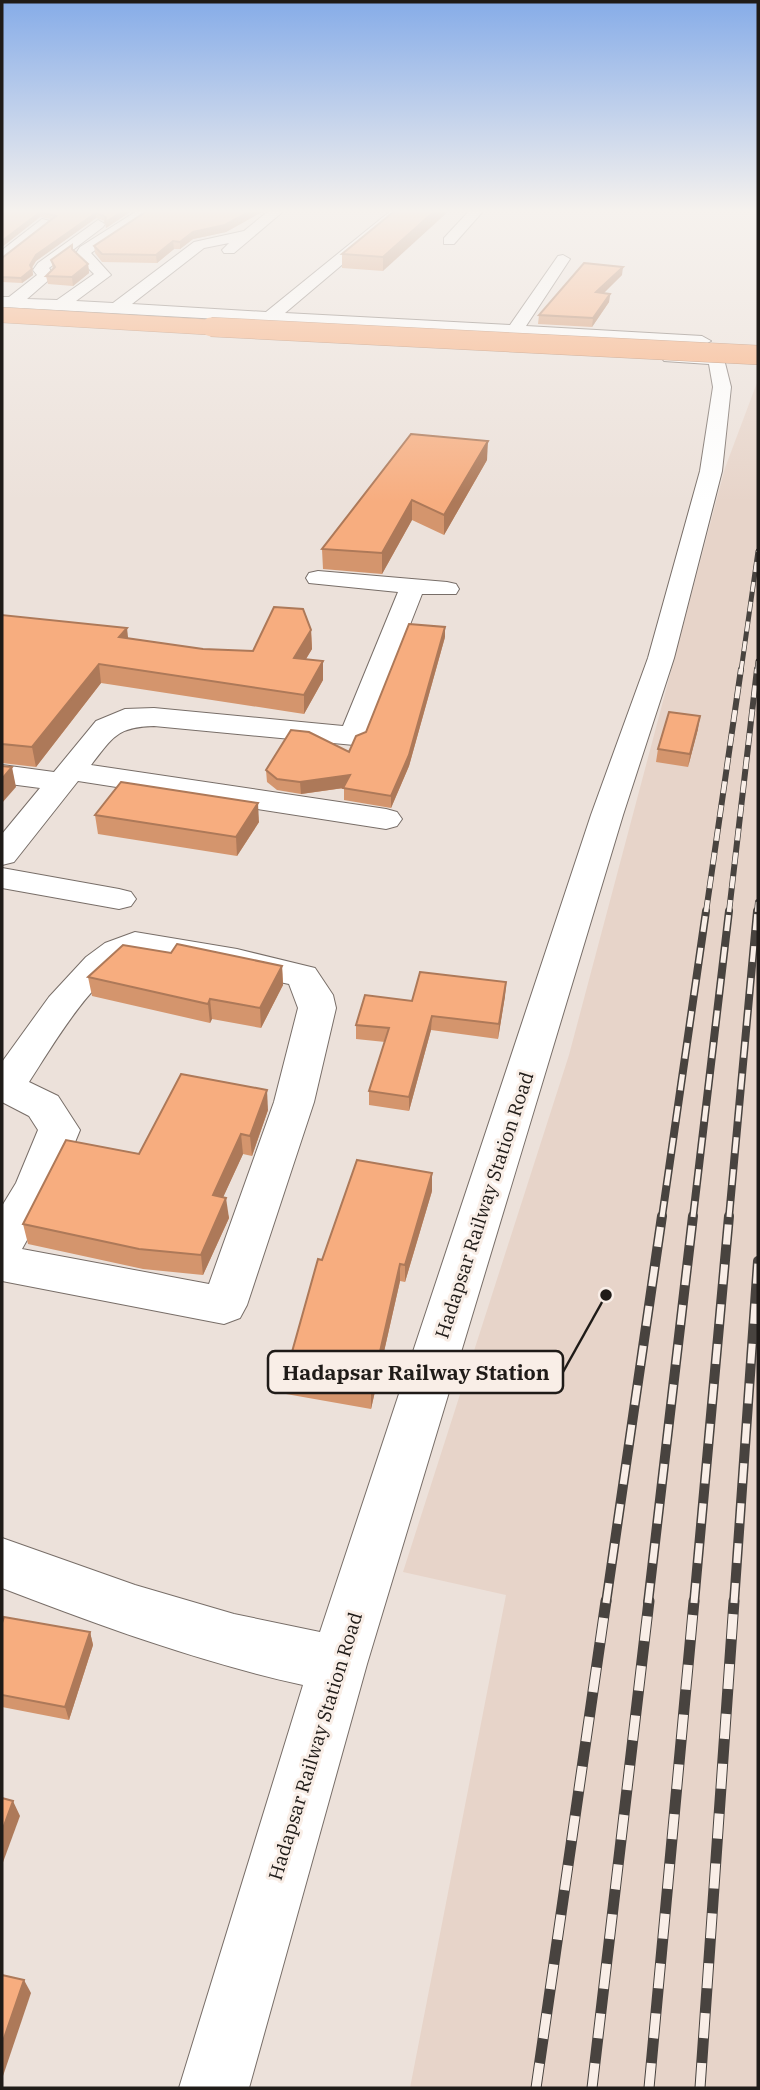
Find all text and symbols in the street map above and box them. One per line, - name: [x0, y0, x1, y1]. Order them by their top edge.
- street label: Hadapsar Railway Station Road: [429, 1069, 539, 1341]
- callout: Hadapsar Railway Station: [268, 1351, 563, 1393]
- text: Hadapsar Railway Station: [282, 1358, 550, 1386]
- street label: Hadapsar Railway Station Road: [263, 1609, 367, 1883]

